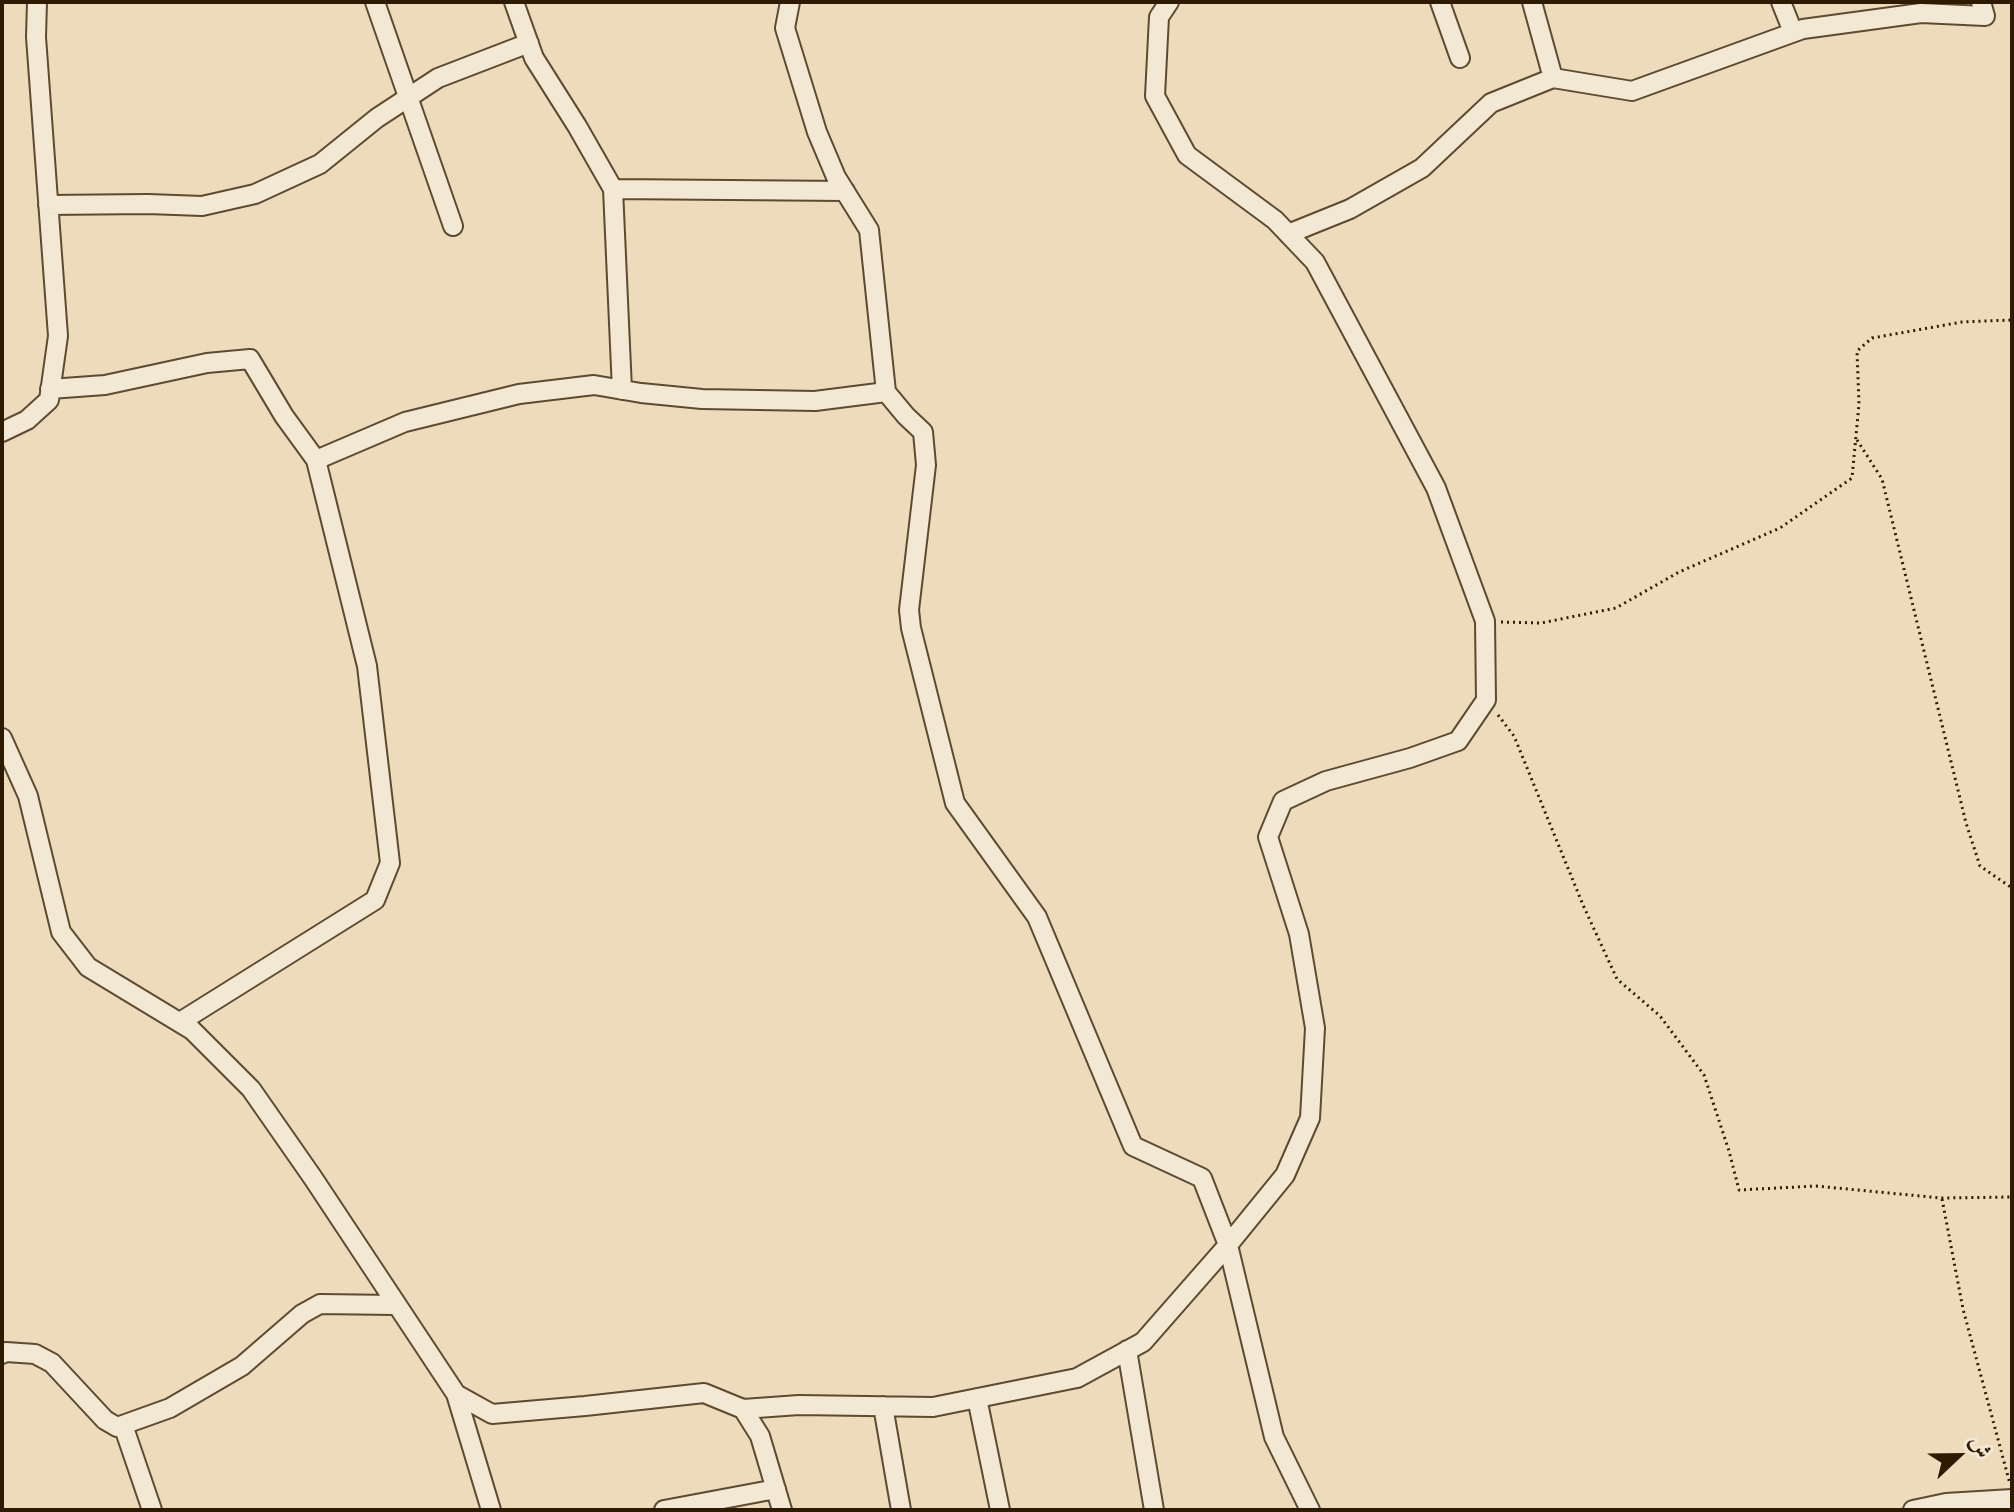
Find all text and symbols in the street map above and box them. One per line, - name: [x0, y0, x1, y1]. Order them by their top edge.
- north arrow: [1918, 1416, 1998, 1496]
- text: ش: [1962, 1431, 1998, 1463]

